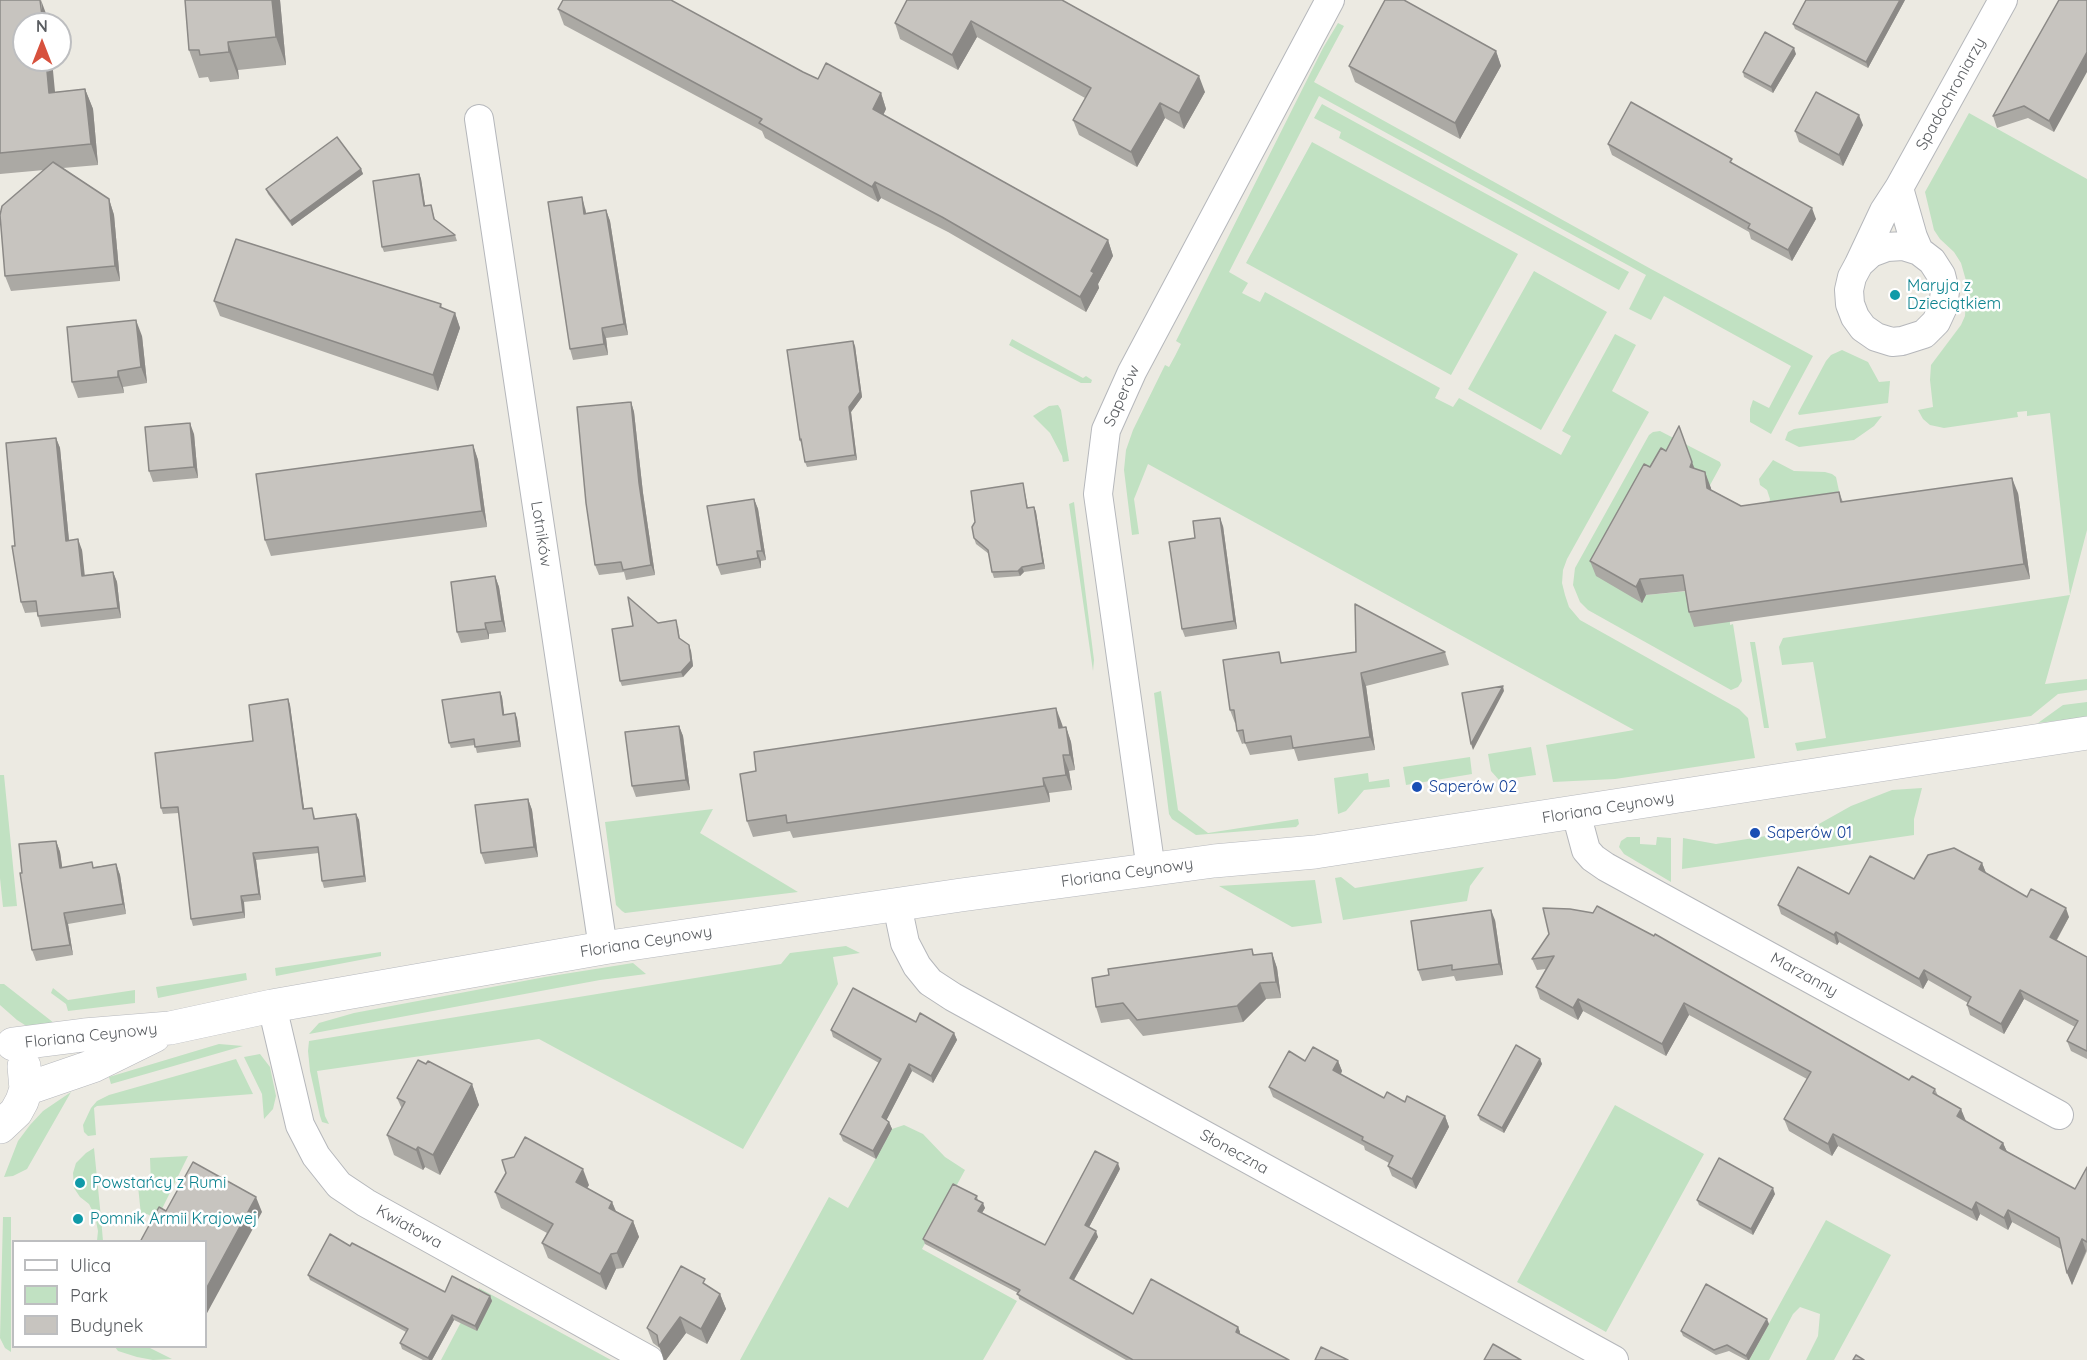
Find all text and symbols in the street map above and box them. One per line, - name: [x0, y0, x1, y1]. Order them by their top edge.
- north arrow: [12, 12, 72, 72]
- text: N: [36, 16, 48, 36]
- street label: Spadochroniarzy: [1912, 34, 1990, 154]
- place label: Maryja z Dzieciątkiem: [1907, 276, 2001, 314]
- marker: Maryja z Dzieciątkiem: [1888, 288, 1902, 302]
- street label: Saperów: [1100, 362, 1144, 430]
- street label: Lotników: [526, 500, 556, 568]
- place label: Saperów 02: [1429, 777, 1517, 797]
- marker: Saperów 02: [1410, 780, 1424, 794]
- street label: Floriana Ceynowy: [1541, 788, 1675, 828]
- place label: Saperów 01: [1767, 823, 1852, 843]
- marker: Saperów 01: [1748, 826, 1762, 840]
- street label: Floriana Ceynowy: [1060, 854, 1194, 892]
- street label: Floriana Ceynowy: [579, 922, 713, 962]
- street label: Marzanny: [1767, 949, 1841, 1001]
- street label: Floriana Ceynowy: [24, 1019, 158, 1053]
- street label: Słoneczna: [1196, 1125, 1272, 1179]
- place label: Powstańcy z Rumi: [92, 1173, 226, 1193]
- marker: Powstańcy z Rumi: [73, 1176, 87, 1190]
- street label: Kwiatowa: [373, 1201, 445, 1253]
- place label: Pomnik Armii Krajowej: [90, 1209, 257, 1229]
- marker: Pomnik Armii Krajowej: [71, 1212, 85, 1226]
- legend: [12, 1240, 207, 1348]
- text: Ulica: [70, 1254, 111, 1277]
- text: Park: [70, 1284, 108, 1307]
- text: Budynek: [70, 1314, 143, 1337]

